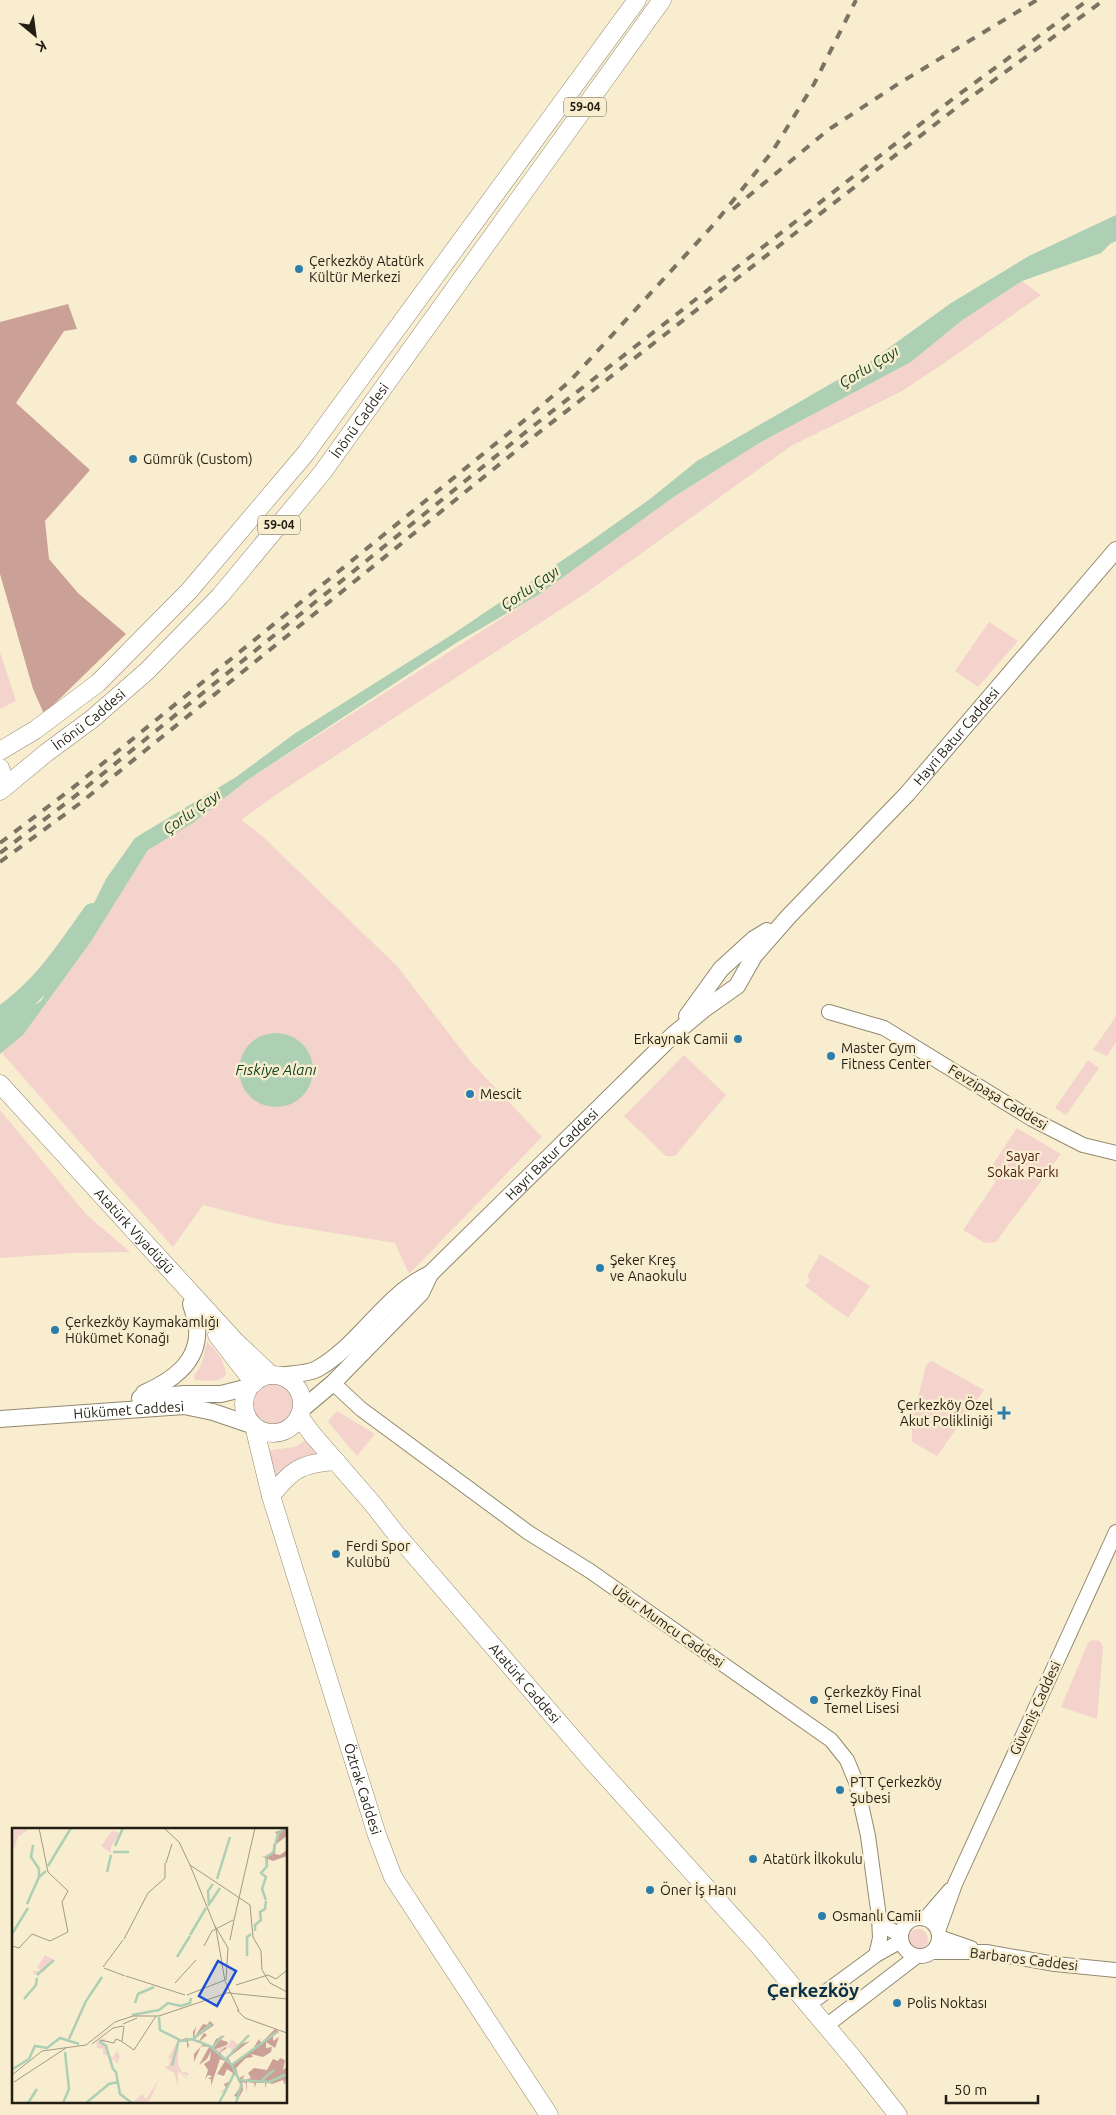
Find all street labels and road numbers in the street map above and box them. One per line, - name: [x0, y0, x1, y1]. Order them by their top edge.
- road number: 59-04: [564, 98, 606, 116]
- street label: İnönü Caddesi: [327, 380, 392, 461]
- road number: 59-04: [258, 516, 300, 534]
- street label: Hayri Batur Caddesi: [910, 684, 1003, 788]
- street label: İnönü Caddesi: [49, 686, 128, 753]
- street label: Fevzipaşa Caddesi: [945, 1061, 1051, 1133]
- street label: Hayri Batur Caddesi: [502, 1105, 601, 1203]
- street label: Atatürk Viyadüğü: [91, 1185, 177, 1277]
- street label: Hükümet Caddesi: [73, 1398, 185, 1422]
- street label: Uğur Mumcu Caddesi: [609, 1581, 727, 1671]
- street label: Atatürk Caddesi: [486, 1640, 564, 1726]
- street label: Güveniş Caddesi: [1006, 1658, 1064, 1758]
- street label: Öztrak Caddesi: [341, 1741, 384, 1837]
- street label: Barbaros Caddesi: [969, 1944, 1079, 1974]

